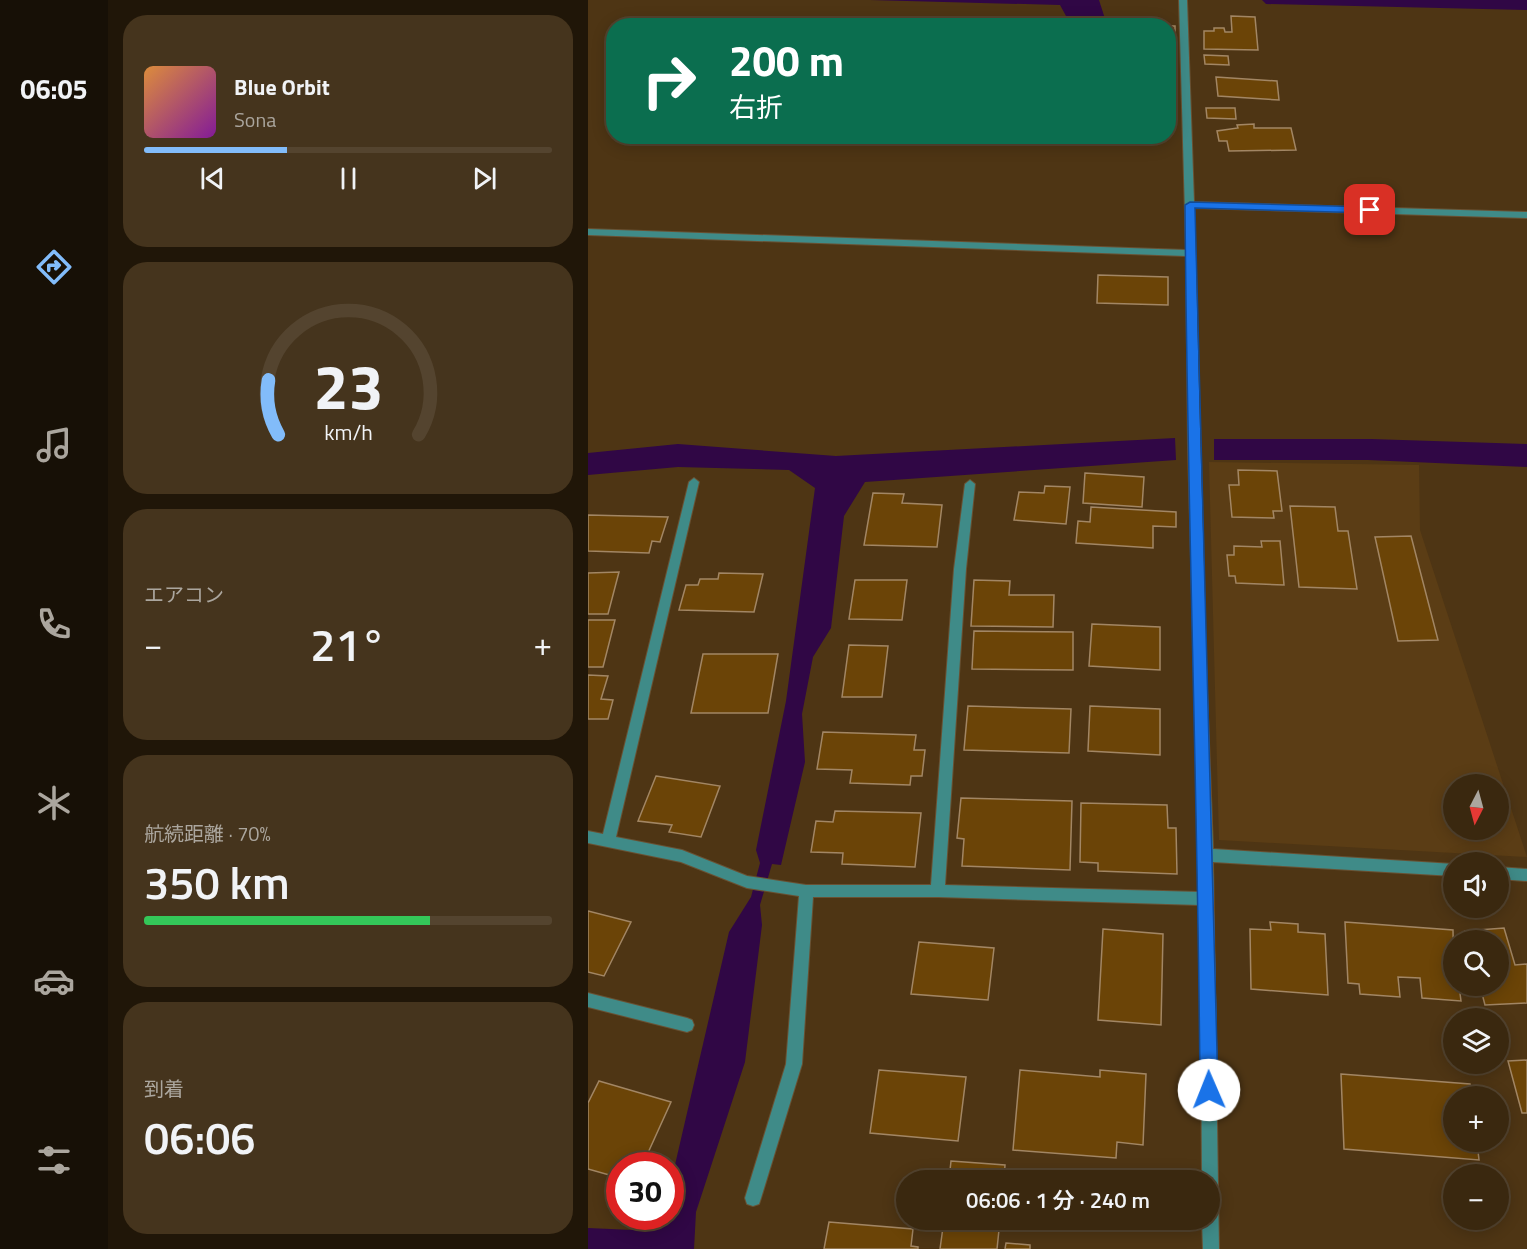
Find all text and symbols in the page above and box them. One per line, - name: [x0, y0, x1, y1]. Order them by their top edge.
- text: 200 m: [729, 28, 844, 92]
- icon: right: [630, 42, 708, 120]
- text: 06:05: [20, 68, 88, 109]
- text: Blue Orbit: [234, 70, 330, 104]
- text: 右折: [729, 86, 783, 127]
- text: Sona: [234, 104, 276, 135]
- icon: previous: [196, 162, 229, 195]
- icon: pause: [332, 162, 365, 195]
- icon: next: [468, 162, 501, 195]
- pin: [1344, 184, 1395, 235]
- icon: arrive: [1353, 193, 1386, 226]
- icon: directions: [33, 246, 75, 288]
- text: 23: [313, 338, 383, 433]
- text: km/h: [324, 416, 372, 448]
- icon: music: [33, 424, 75, 466]
- text: エアコン: [144, 579, 224, 610]
- icon: phone: [33, 603, 75, 645]
- text: 21°: [310, 610, 386, 678]
- text: −: [144, 619, 162, 669]
- text: +: [534, 619, 552, 669]
- north arrow: [1443, 774, 1509, 840]
- map controls: [1443, 774, 1509, 1230]
- icon: climate: [33, 782, 75, 824]
- text: 航続距離 · 70%: [144, 818, 271, 849]
- text: 350 km: [144, 848, 290, 916]
- button: sound: [1443, 852, 1509, 918]
- button: search: [1443, 930, 1509, 996]
- icon: car: [33, 960, 75, 1002]
- button: layers: [1443, 1008, 1509, 1074]
- position arrow: [1177, 1058, 1241, 1122]
- text: 到着: [144, 1073, 184, 1104]
- button: +: [1443, 1086, 1509, 1152]
- text: 06:06: [144, 1103, 256, 1171]
- icon: filters: [33, 1139, 75, 1181]
- speed limit sign: 30: [606, 1152, 684, 1230]
- button: −: [1443, 1164, 1509, 1230]
- text: 06:06 · 1 分 · 240 m: [966, 1183, 1150, 1217]

